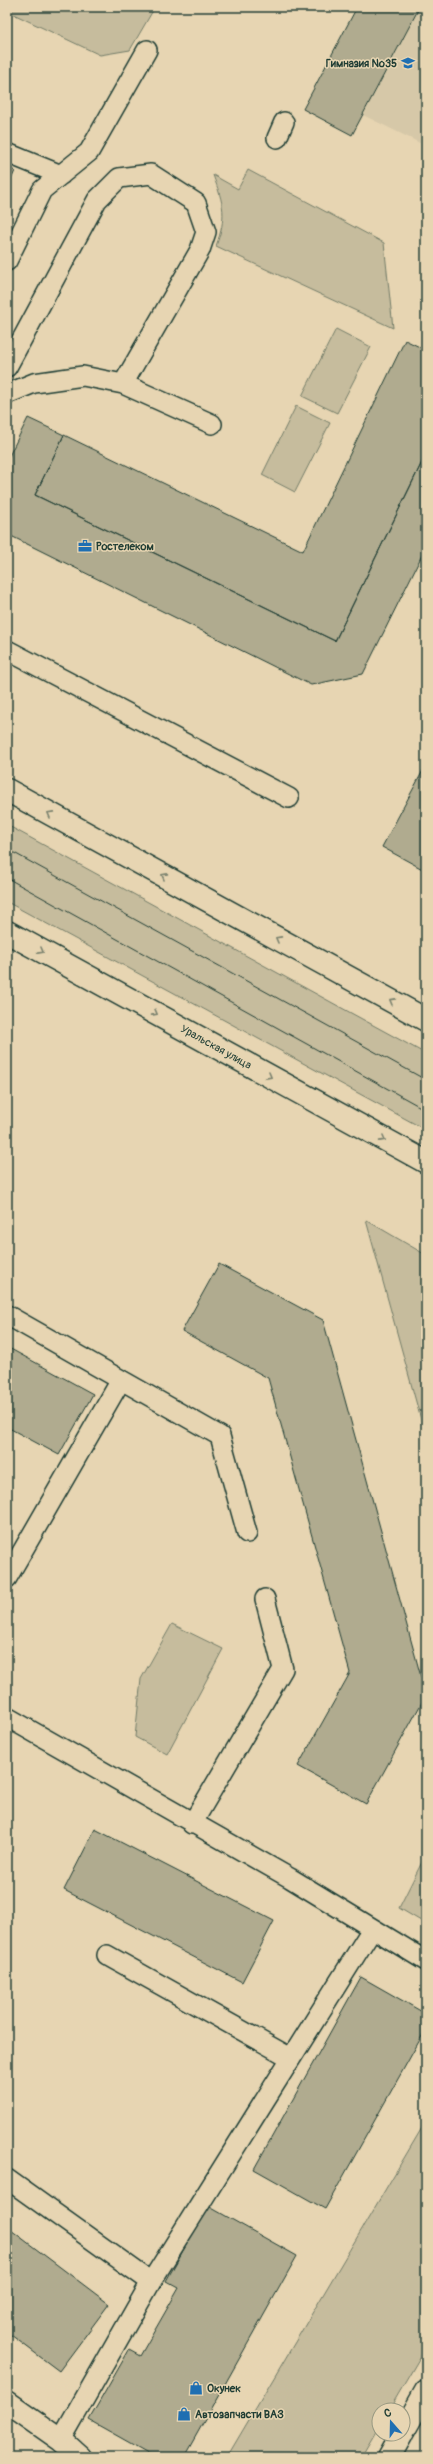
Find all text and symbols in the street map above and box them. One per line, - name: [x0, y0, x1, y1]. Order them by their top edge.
- school or university icon: Гимназия №35: [400, 55, 416, 71]
- place label: Гимназия №35: [326, 57, 397, 70]
- office icon: Ростелеком: [77, 538, 93, 554]
- place label: Ростелеком: [96, 540, 154, 553]
- one-way arrow: [47, 811, 54, 818]
- one-way arrow: [161, 874, 168, 881]
- one-way arrow: [275, 936, 282, 943]
- one-way arrow: [37, 946, 44, 953]
- one-way arrow: [389, 999, 396, 1006]
- one-way arrow: [151, 1009, 158, 1016]
- street label: Уральская улица: [178, 1022, 254, 1072]
- one-way arrow: [265, 1071, 272, 1079]
- one-way arrow: [379, 1134, 386, 1141]
- shop icon: Окунек: [188, 2380, 204, 2396]
- place label: Окунек: [207, 2382, 241, 2395]
- north arrow: [371, 2402, 411, 2442]
- shop icon: Автозапчасти ВАЗ: [176, 2406, 192, 2422]
- text: С: [382, 2406, 393, 2420]
- place label: Автозапчасти ВАЗ: [195, 2408, 284, 2421]

